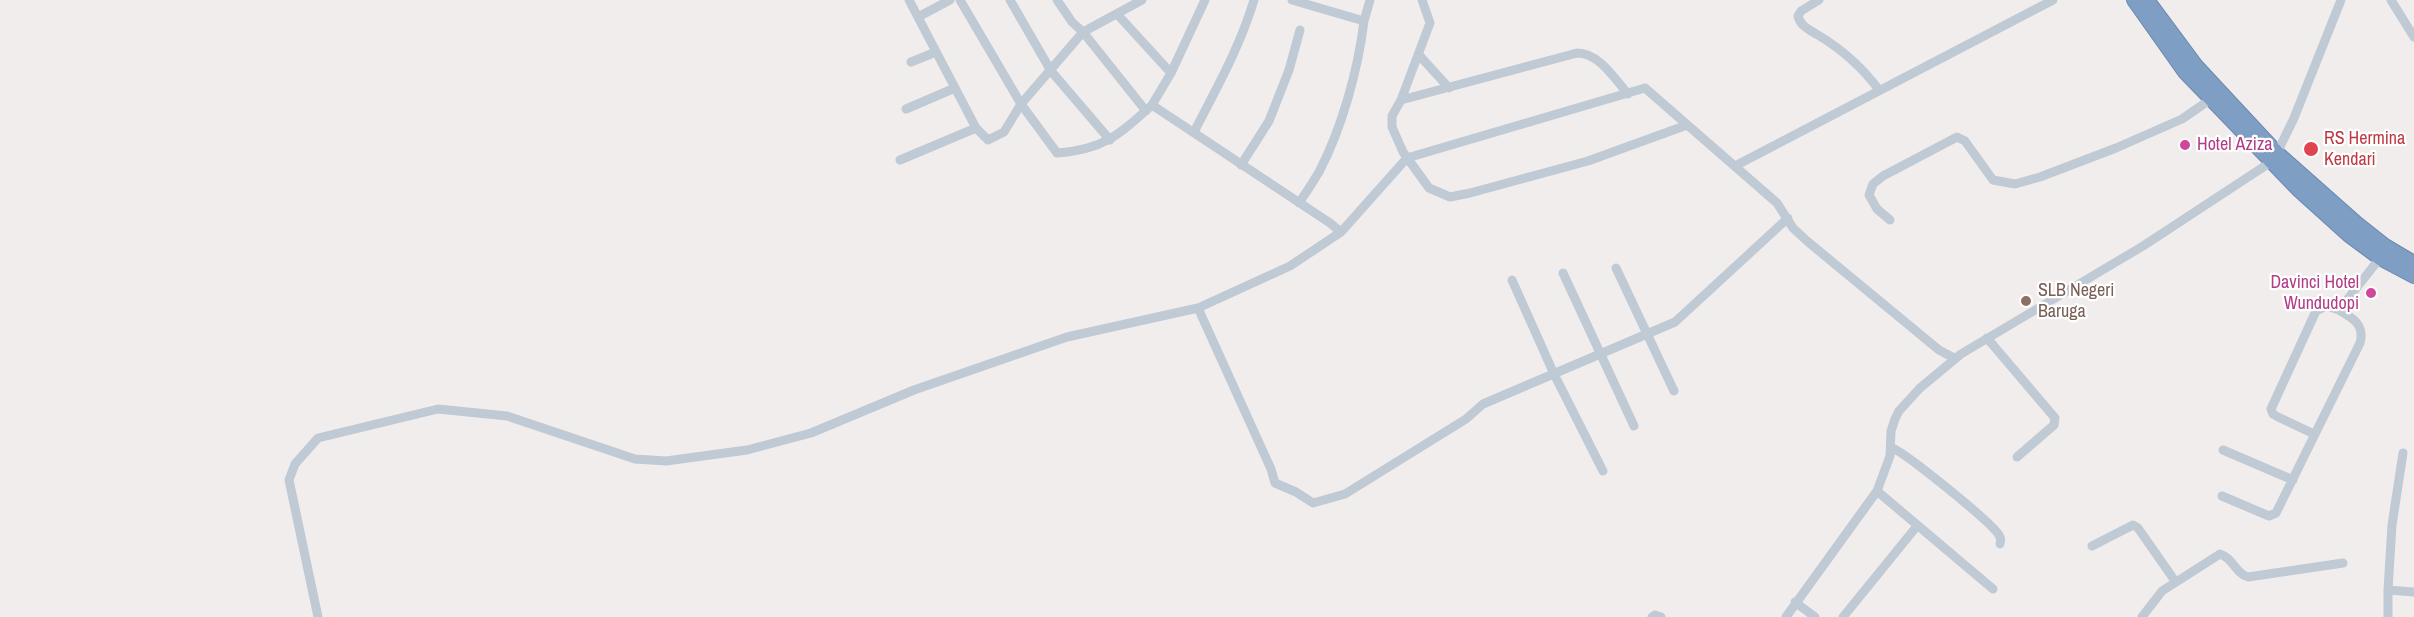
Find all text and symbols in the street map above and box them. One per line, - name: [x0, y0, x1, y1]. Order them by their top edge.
- place label: RS Hermina Kendari: [2324, 128, 2405, 170]
- place label: Hotel Aziza: [2197, 134, 2272, 156]
- marker: Hotel Aziza: [2178, 138, 2192, 152]
- marker: RS Hermina Kendari: [2302, 140, 2320, 158]
- place label: Davinci Hotel Wundudopi: [2270, 272, 2359, 314]
- place label: SLB Negeri Baruga: [2038, 280, 2114, 322]
- marker: Davinci Hotel Wundudopi: [2364, 286, 2378, 300]
- marker: SLB Negeri Baruga: [2019, 294, 2033, 308]

